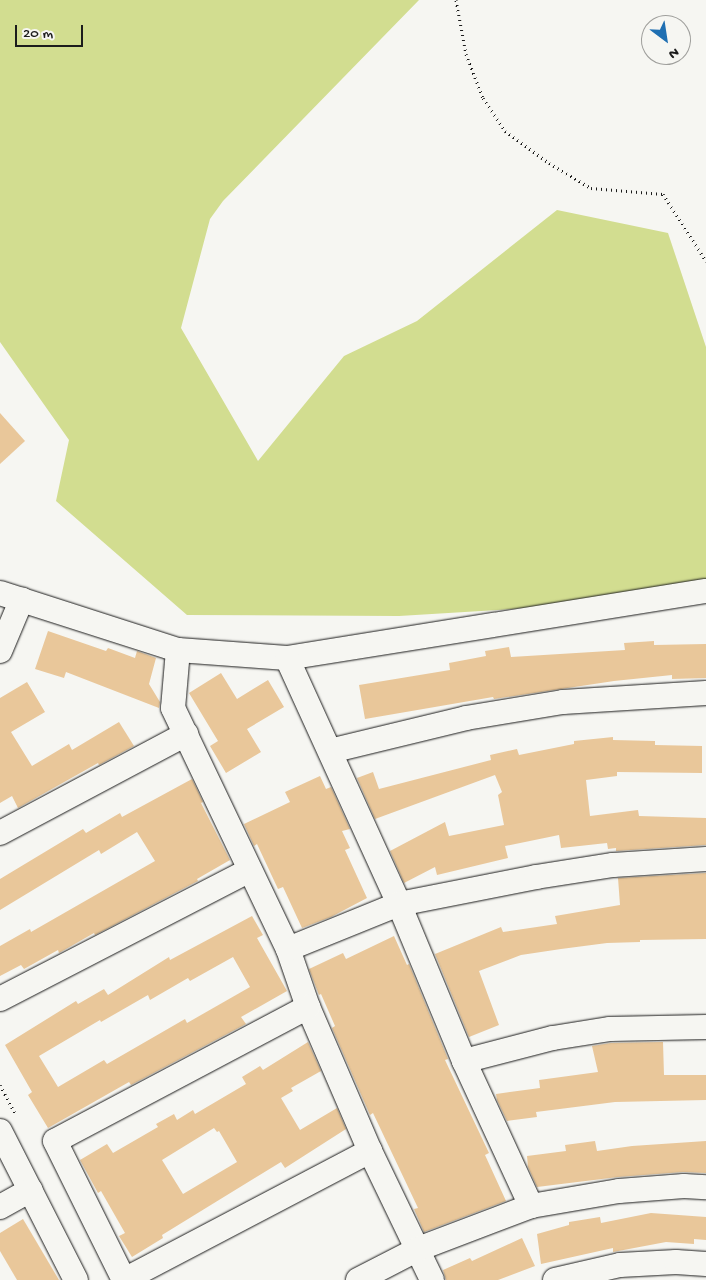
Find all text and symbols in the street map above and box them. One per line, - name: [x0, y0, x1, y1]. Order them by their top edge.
- scale bar: [18, 15, 85, 47]
- north arrow: [641, 15, 691, 65]
- text: 20 m: [23, 25, 53, 43]
- text: N: [665, 43, 682, 62]

